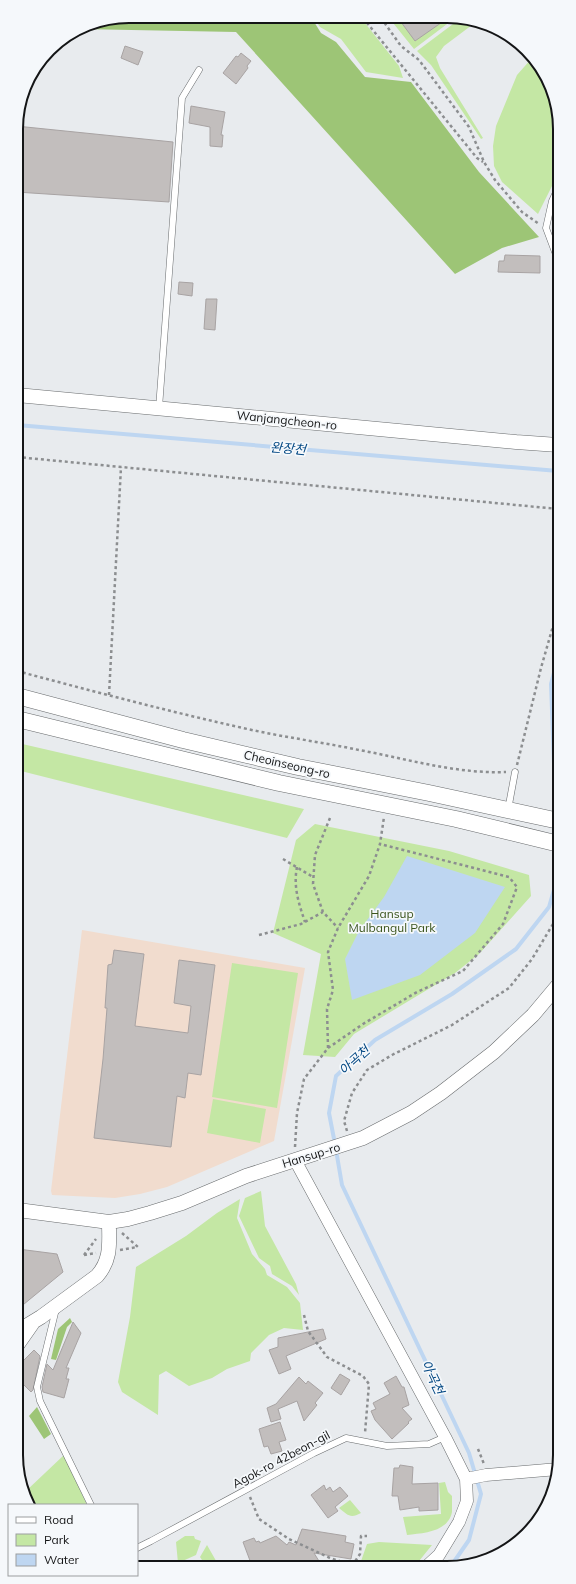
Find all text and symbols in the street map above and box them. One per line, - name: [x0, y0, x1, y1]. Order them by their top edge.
- street label: Wanjangcheon-ro: [236, 407, 338, 433]
- water label: 완장천: [269, 438, 308, 458]
- street label: Cheoinseong-ro: [242, 747, 332, 781]
- park label: Hansup Mulbangul Park: [349, 906, 436, 935]
- water label: 아곡천: [335, 1041, 373, 1078]
- street label: Hansup-ro: [280, 1139, 342, 1171]
- water label: 아곡천: [418, 1357, 448, 1398]
- street label: Agok-ro 42beon-gil: [230, 1427, 332, 1491]
- legend: [8, 1504, 138, 1576]
- text: Road: [44, 1512, 73, 1527]
- text: Park: [44, 1532, 70, 1547]
- text: Water: [44, 1552, 80, 1567]

